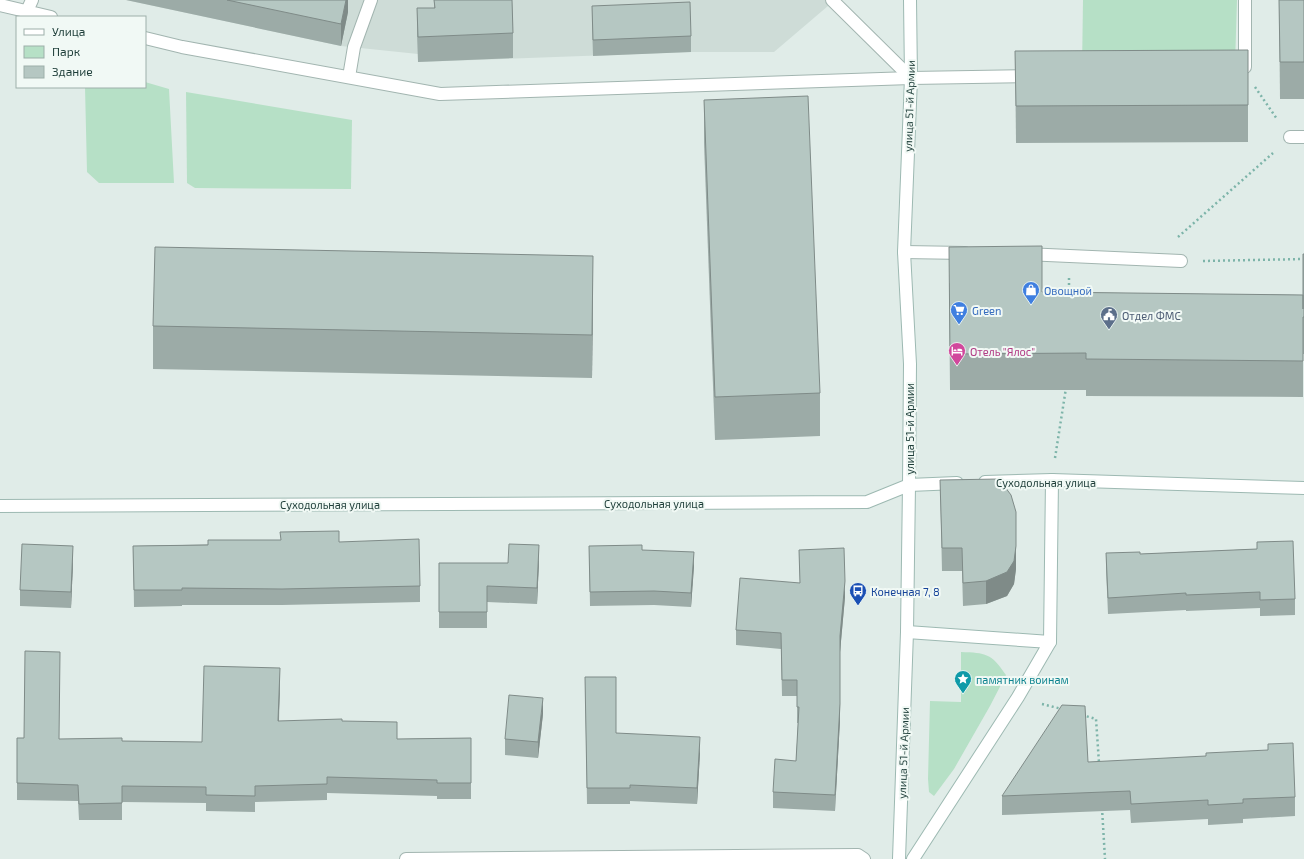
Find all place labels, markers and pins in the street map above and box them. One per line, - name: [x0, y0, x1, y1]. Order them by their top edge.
- shop icon: Овощной: [1021, 280, 1041, 305]
- place label: Овощной: [1044, 284, 1092, 297]
- supermarket icon: Green: [949, 300, 969, 325]
- place label: Green: [972, 304, 1001, 317]
- public building icon: Отдел ФМС: [1099, 305, 1119, 330]
- place label: Отдел ФМС: [1122, 309, 1181, 322]
- hotel icon: Отель "Ялос": [947, 341, 967, 366]
- place label: Отель "Ялос": [970, 345, 1035, 358]
- bus stop icon: Конечная 7, 8: [848, 581, 868, 606]
- place label: Конечная 7, 8: [871, 585, 940, 598]
- place icon: памятник воинам: [953, 669, 973, 694]
- place label: памятник воинам: [976, 673, 1069, 686]

